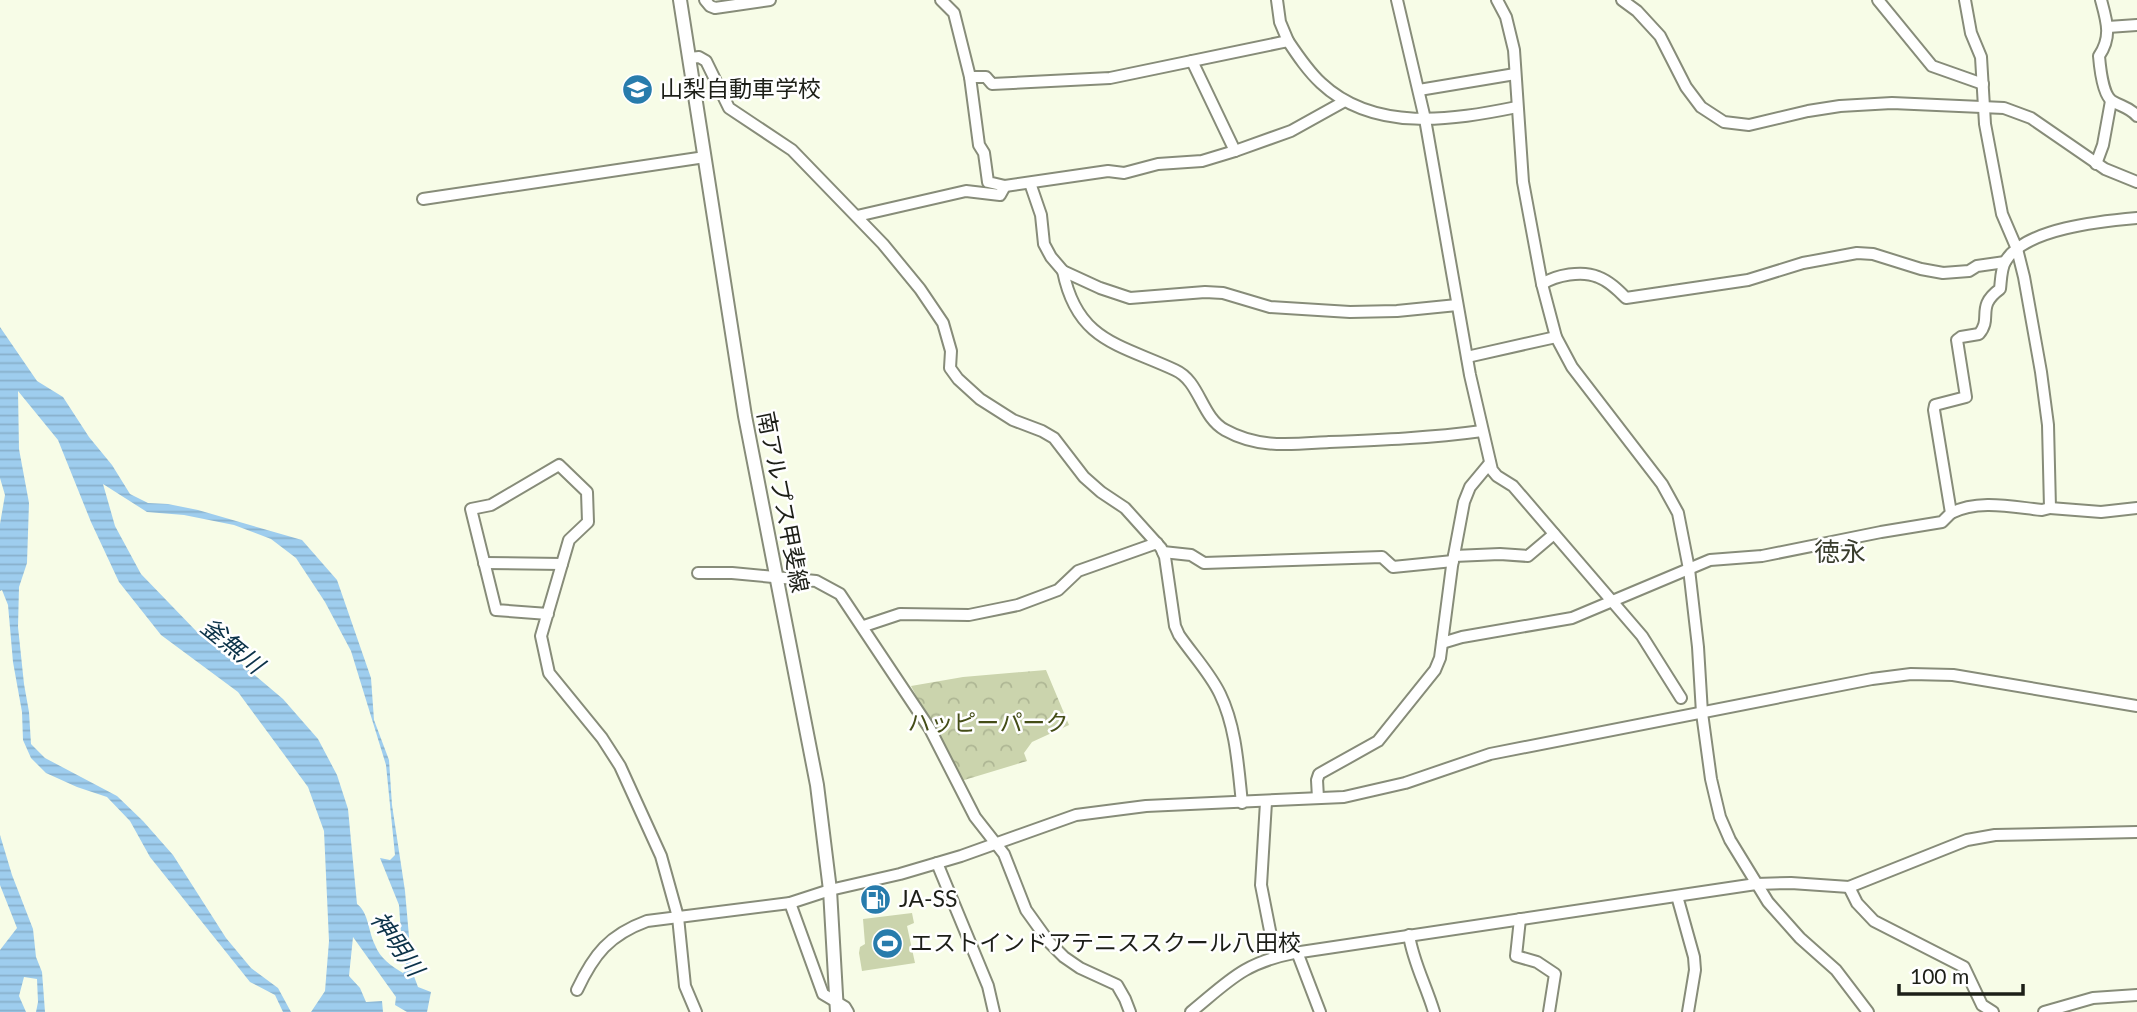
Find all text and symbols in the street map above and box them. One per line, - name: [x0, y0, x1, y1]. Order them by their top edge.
- school or university icon: 山梨自動車学校: [620, 72, 654, 106]
- place label: 山梨自動車学校: [660, 74, 821, 102]
- street label: 南アルプス甲斐線: [753, 409, 815, 595]
- district label: 徳永: [1814, 535, 1866, 567]
- water label: 釜無川: [196, 611, 272, 681]
- park label: ハッピーパーク: [908, 708, 1068, 736]
- fuel station icon: JA-SS: [859, 882, 893, 916]
- place label: JA-SS: [899, 884, 958, 912]
- water label: 神明川: [366, 905, 432, 983]
- sports icon: エストインドアテニススクール八田校: [870, 926, 904, 960]
- place label: エストインドアテニススクール八田校: [910, 928, 1301, 956]
- scale bar: [1899, 953, 2023, 997]
- text: 100 m: [1910, 963, 1969, 988]

